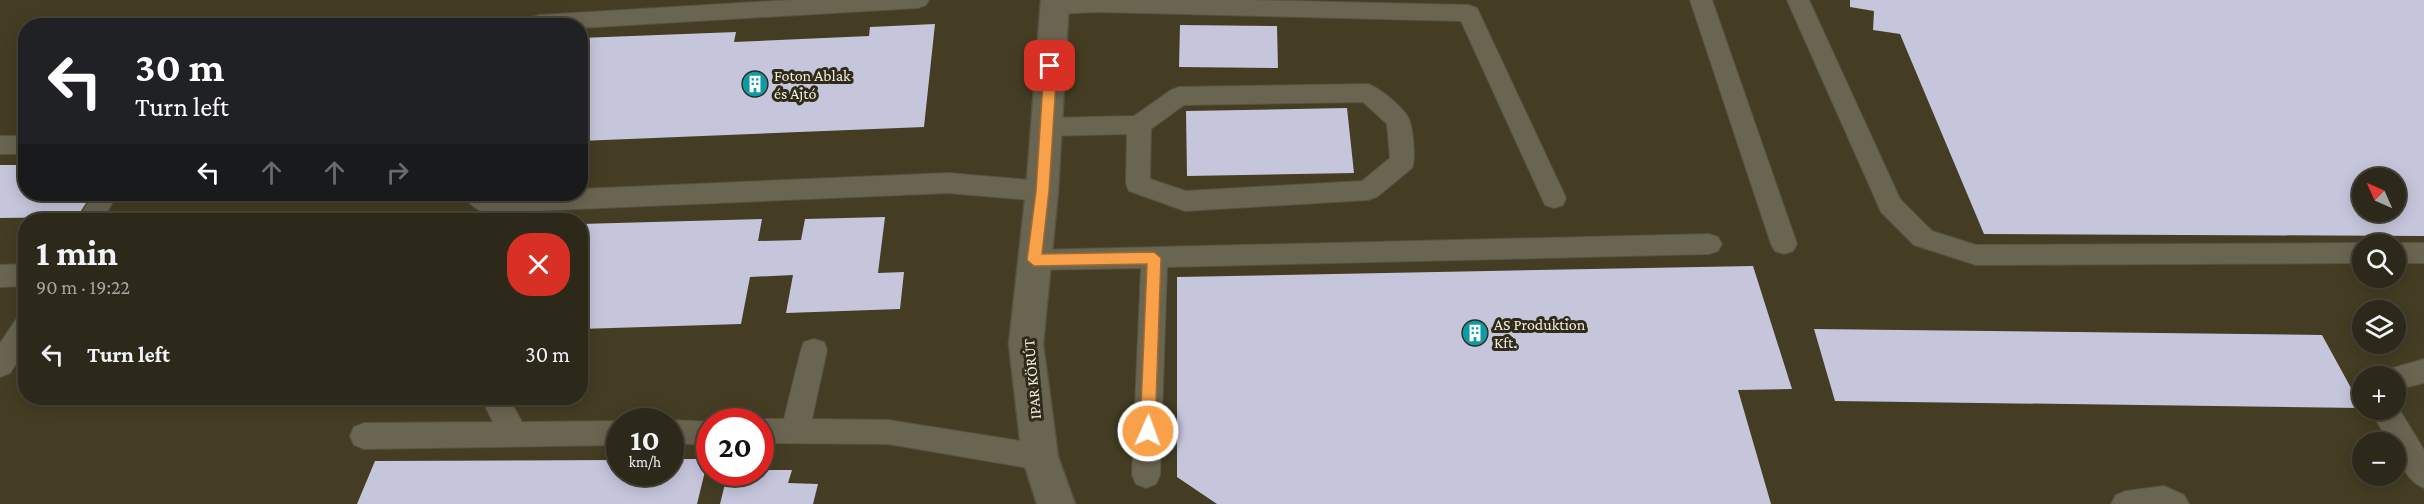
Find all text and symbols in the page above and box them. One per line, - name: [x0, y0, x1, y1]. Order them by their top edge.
- pin: [1024, 40, 1075, 91]
- icon: left: [36, 42, 114, 120]
- text: 30 m: [135, 43, 225, 90]
- icon: arrive: [1033, 49, 1066, 82]
- place label: Foton Ablak és Ajtó: [774, 67, 851, 103]
- building icon: Foton Ablak és Ajtó: [740, 69, 770, 99]
- text: Turn left: [135, 92, 229, 122]
- icon: left: [192, 156, 225, 189]
- icon: ahead: [255, 156, 288, 189]
- icon: ahead: [318, 156, 351, 189]
- icon: right: [381, 156, 414, 189]
- north arrow: [2352, 168, 2406, 222]
- map controls: [2352, 168, 2406, 486]
- text: 1 min: [36, 233, 118, 273]
- button: close: [507, 233, 570, 296]
- button: search: [2352, 234, 2406, 288]
- text: 90 m · 19:22: [36, 276, 130, 298]
- button: layers: [2352, 300, 2406, 354]
- place label: AS Produktion Kft.: [1494, 316, 1586, 351]
- building icon: AS Produktion Kft.: [1460, 318, 1490, 348]
- icon: left: [36, 338, 69, 371]
- street label: IPAR KÖRÚT: [1020, 338, 1044, 420]
- text: Turn left: [87, 342, 170, 367]
- text: 30 m: [525, 342, 570, 367]
- button: +: [2352, 366, 2406, 420]
- position arrow: [1116, 399, 1180, 463]
- speed limit sign: 20: [696, 408, 774, 486]
- text: 10: [630, 423, 660, 456]
- button: −: [2352, 432, 2406, 486]
- text: km/h: [629, 454, 661, 470]

